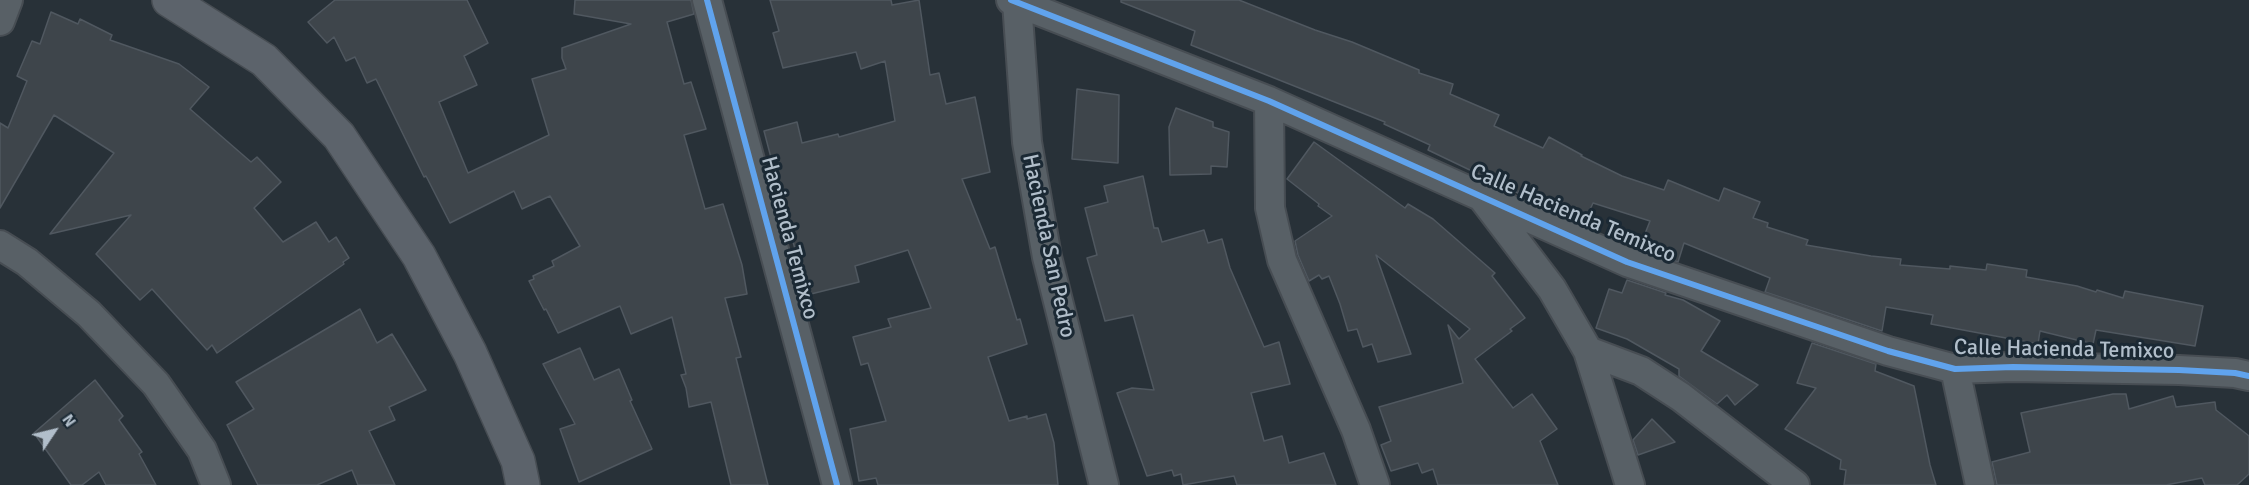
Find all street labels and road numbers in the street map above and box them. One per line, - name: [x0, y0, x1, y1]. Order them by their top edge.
- street label: Hacienda San Pedro: [1016, 152, 1080, 340]
- street label: Hacienda Temixco: [755, 154, 823, 322]
- street label: Calle Hacienda Temixco: [1466, 159, 1680, 269]
- street label: Calle Hacienda Temixco: [1954, 335, 2174, 365]

